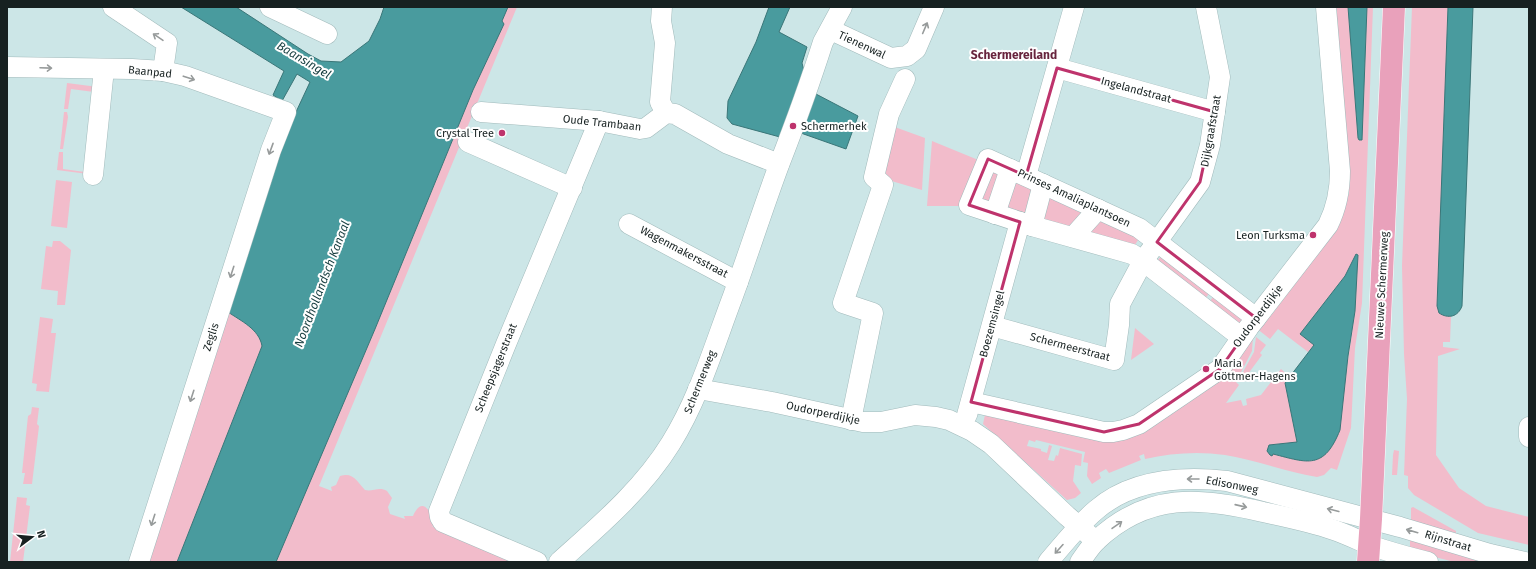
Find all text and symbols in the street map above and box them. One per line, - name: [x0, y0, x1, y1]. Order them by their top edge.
- one-way arrow: [922, 23, 929, 35]
- street label: Tienenwal: [836, 28, 888, 62]
- one-way arrow: [153, 33, 164, 41]
- water label: Baansingel: [275, 38, 333, 82]
- district label: Schermereiland: [971, 48, 1057, 62]
- street label: Baanpad: [127, 63, 173, 81]
- one-way arrow: [39, 64, 52, 72]
- street label: Ingelandstraat: [1099, 74, 1173, 106]
- one-way arrow: [182, 75, 195, 82]
- street label: Dijkgraafstraat: [1198, 94, 1224, 168]
- street label: Oude Trambaan: [562, 112, 642, 134]
- place label: Schermerhek: [801, 120, 867, 133]
- marker: Schermerhek: [788, 121, 798, 131]
- place label: Crystal Tree: [436, 127, 494, 140]
- marker: Crystal Tree: [497, 128, 507, 138]
- one-way arrow: [267, 142, 275, 154]
- street label: Prinses Amaliaplantsoen: [1015, 166, 1133, 230]
- water label: Noordhollandsch Kanaal: [291, 219, 353, 349]
- street label: Wagenmakersstraat: [638, 223, 730, 281]
- place label: Leon Turksma: [1236, 229, 1305, 242]
- marker: Leon Turksma: [1308, 230, 1318, 240]
- street label: Nieuwe Schermerweg: [1373, 231, 1391, 339]
- one-way arrow: [228, 266, 235, 279]
- street label: Oudorperdijkje: [1230, 282, 1286, 350]
- street label: Boezemsingel: [977, 289, 1007, 359]
- street label: Zeglis: [200, 321, 222, 353]
- street label: Scheepsjagerstraat: [472, 322, 520, 414]
- street label: Schermeerstraat: [1029, 330, 1111, 364]
- street label: Schermerweg: [681, 348, 719, 416]
- place label: Maria Göttmer-Hagens: [1214, 357, 1296, 383]
- marker: Maria Göttmer-Hagens: [1201, 364, 1211, 374]
- one-way arrow: [188, 389, 195, 402]
- street label: Oudorperdijkje: [785, 399, 861, 427]
- street label: Edisonweg: [1205, 474, 1259, 496]
- one-way arrow: [1187, 475, 1200, 483]
- one-way arrow: [1234, 503, 1247, 511]
- one-way arrow: [1327, 505, 1340, 513]
- one-way arrow: [149, 513, 156, 526]
- north arrow: [12, 517, 52, 557]
- one-way arrow: [1111, 521, 1122, 529]
- one-way arrow: [1406, 527, 1419, 534]
- street label: Rijnstraat: [1423, 528, 1473, 554]
- text: N: [34, 529, 48, 540]
- one-way arrow: [1055, 544, 1064, 554]

